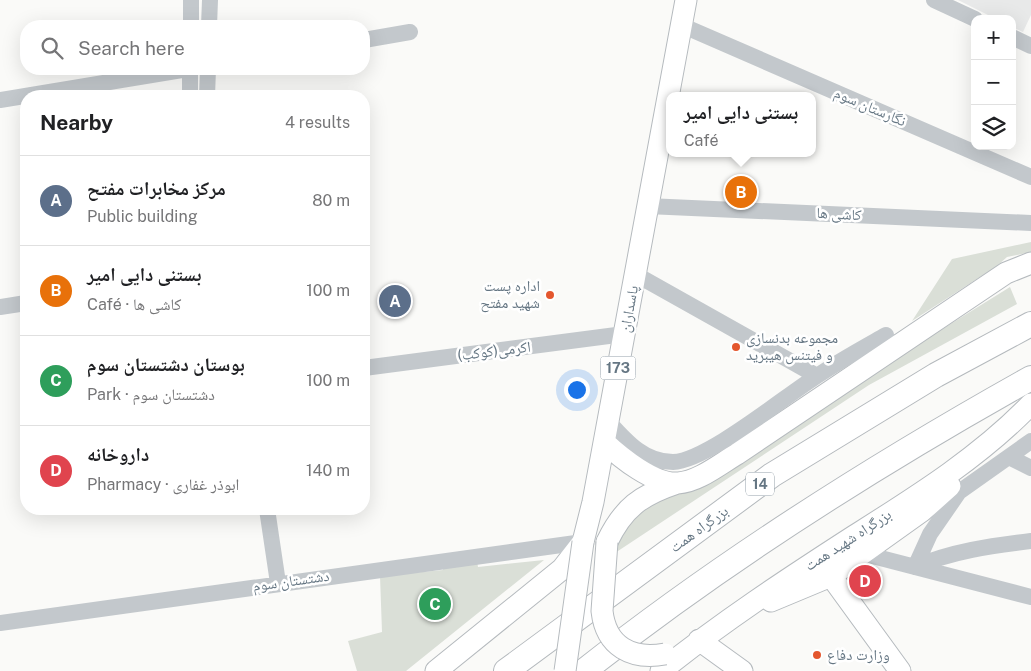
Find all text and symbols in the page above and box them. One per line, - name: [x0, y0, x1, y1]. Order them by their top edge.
- map controls: [971, 15, 1016, 150]
- button: +: [971, 15, 1016, 60]
- search box: [20, 20, 370, 75]
- icon: search: [38, 34, 66, 62]
- text: Search here: [78, 37, 185, 59]
- button: −: [971, 60, 1016, 105]
- street label: نگارستان سوم: [831, 84, 909, 131]
- popup: [666, 92, 816, 157]
- text: بستنی دایی امیر: [684, 101, 798, 123]
- button: layers: [971, 105, 1016, 150]
- text: Nearby: [40, 110, 113, 135]
- text: 4 results: [285, 113, 350, 132]
- text: Café: [684, 131, 719, 150]
- pin: B: [725, 173, 757, 211]
- text: مرکز مخابرات مفتح: [87, 177, 226, 199]
- text: A: [50, 191, 62, 210]
- text: 80 m: [312, 191, 350, 210]
- street label: کاشی ها: [816, 204, 862, 225]
- text: Public building: [87, 207, 198, 226]
- text: بستنی دایی امیر: [87, 263, 202, 285]
- place label: اداره پست شهید مفتح: [480, 277, 540, 313]
- text: B: [51, 281, 61, 300]
- text: 100 m: [306, 281, 350, 300]
- pin: A: [379, 282, 411, 320]
- street label: پاسداران: [616, 284, 643, 334]
- marker: اداره پست شهید مفتح: [544, 289, 556, 301]
- text: Café · کاشی ها: [87, 295, 181, 314]
- place label: مجموعه بدنسازی و فیتنس هیبرید: [746, 329, 838, 365]
- street label: اکرمی(کوکب): [456, 338, 532, 365]
- marker: مجموعه بدنسازی و فیتنس هیبرید: [730, 341, 742, 353]
- text: بوستان دشتستان سوم: [87, 353, 245, 375]
- road number: 173: [600, 356, 636, 379]
- text: C: [50, 371, 62, 390]
- text: 100 m: [306, 371, 350, 390]
- your location: [564, 377, 590, 403]
- text: Park · دشتستان سوم: [87, 385, 215, 404]
- text: داروخانه: [87, 443, 149, 465]
- text: D: [50, 461, 62, 480]
- text: 140 m: [306, 461, 350, 480]
- road number: 14: [746, 472, 774, 496]
- text: Pharmacy · ابوذر غفاری: [87, 475, 239, 494]
- street label: بزرگراه همت: [666, 502, 732, 556]
- street label: بزرگراه شهید همت: [801, 505, 895, 575]
- pin: D: [849, 562, 881, 600]
- street label: دشتستان سوم: [251, 567, 331, 596]
- pin: C: [419, 585, 451, 623]
- place label: وزارت دفاع: [827, 646, 890, 665]
- marker: وزارت دفاع: [811, 649, 823, 661]

